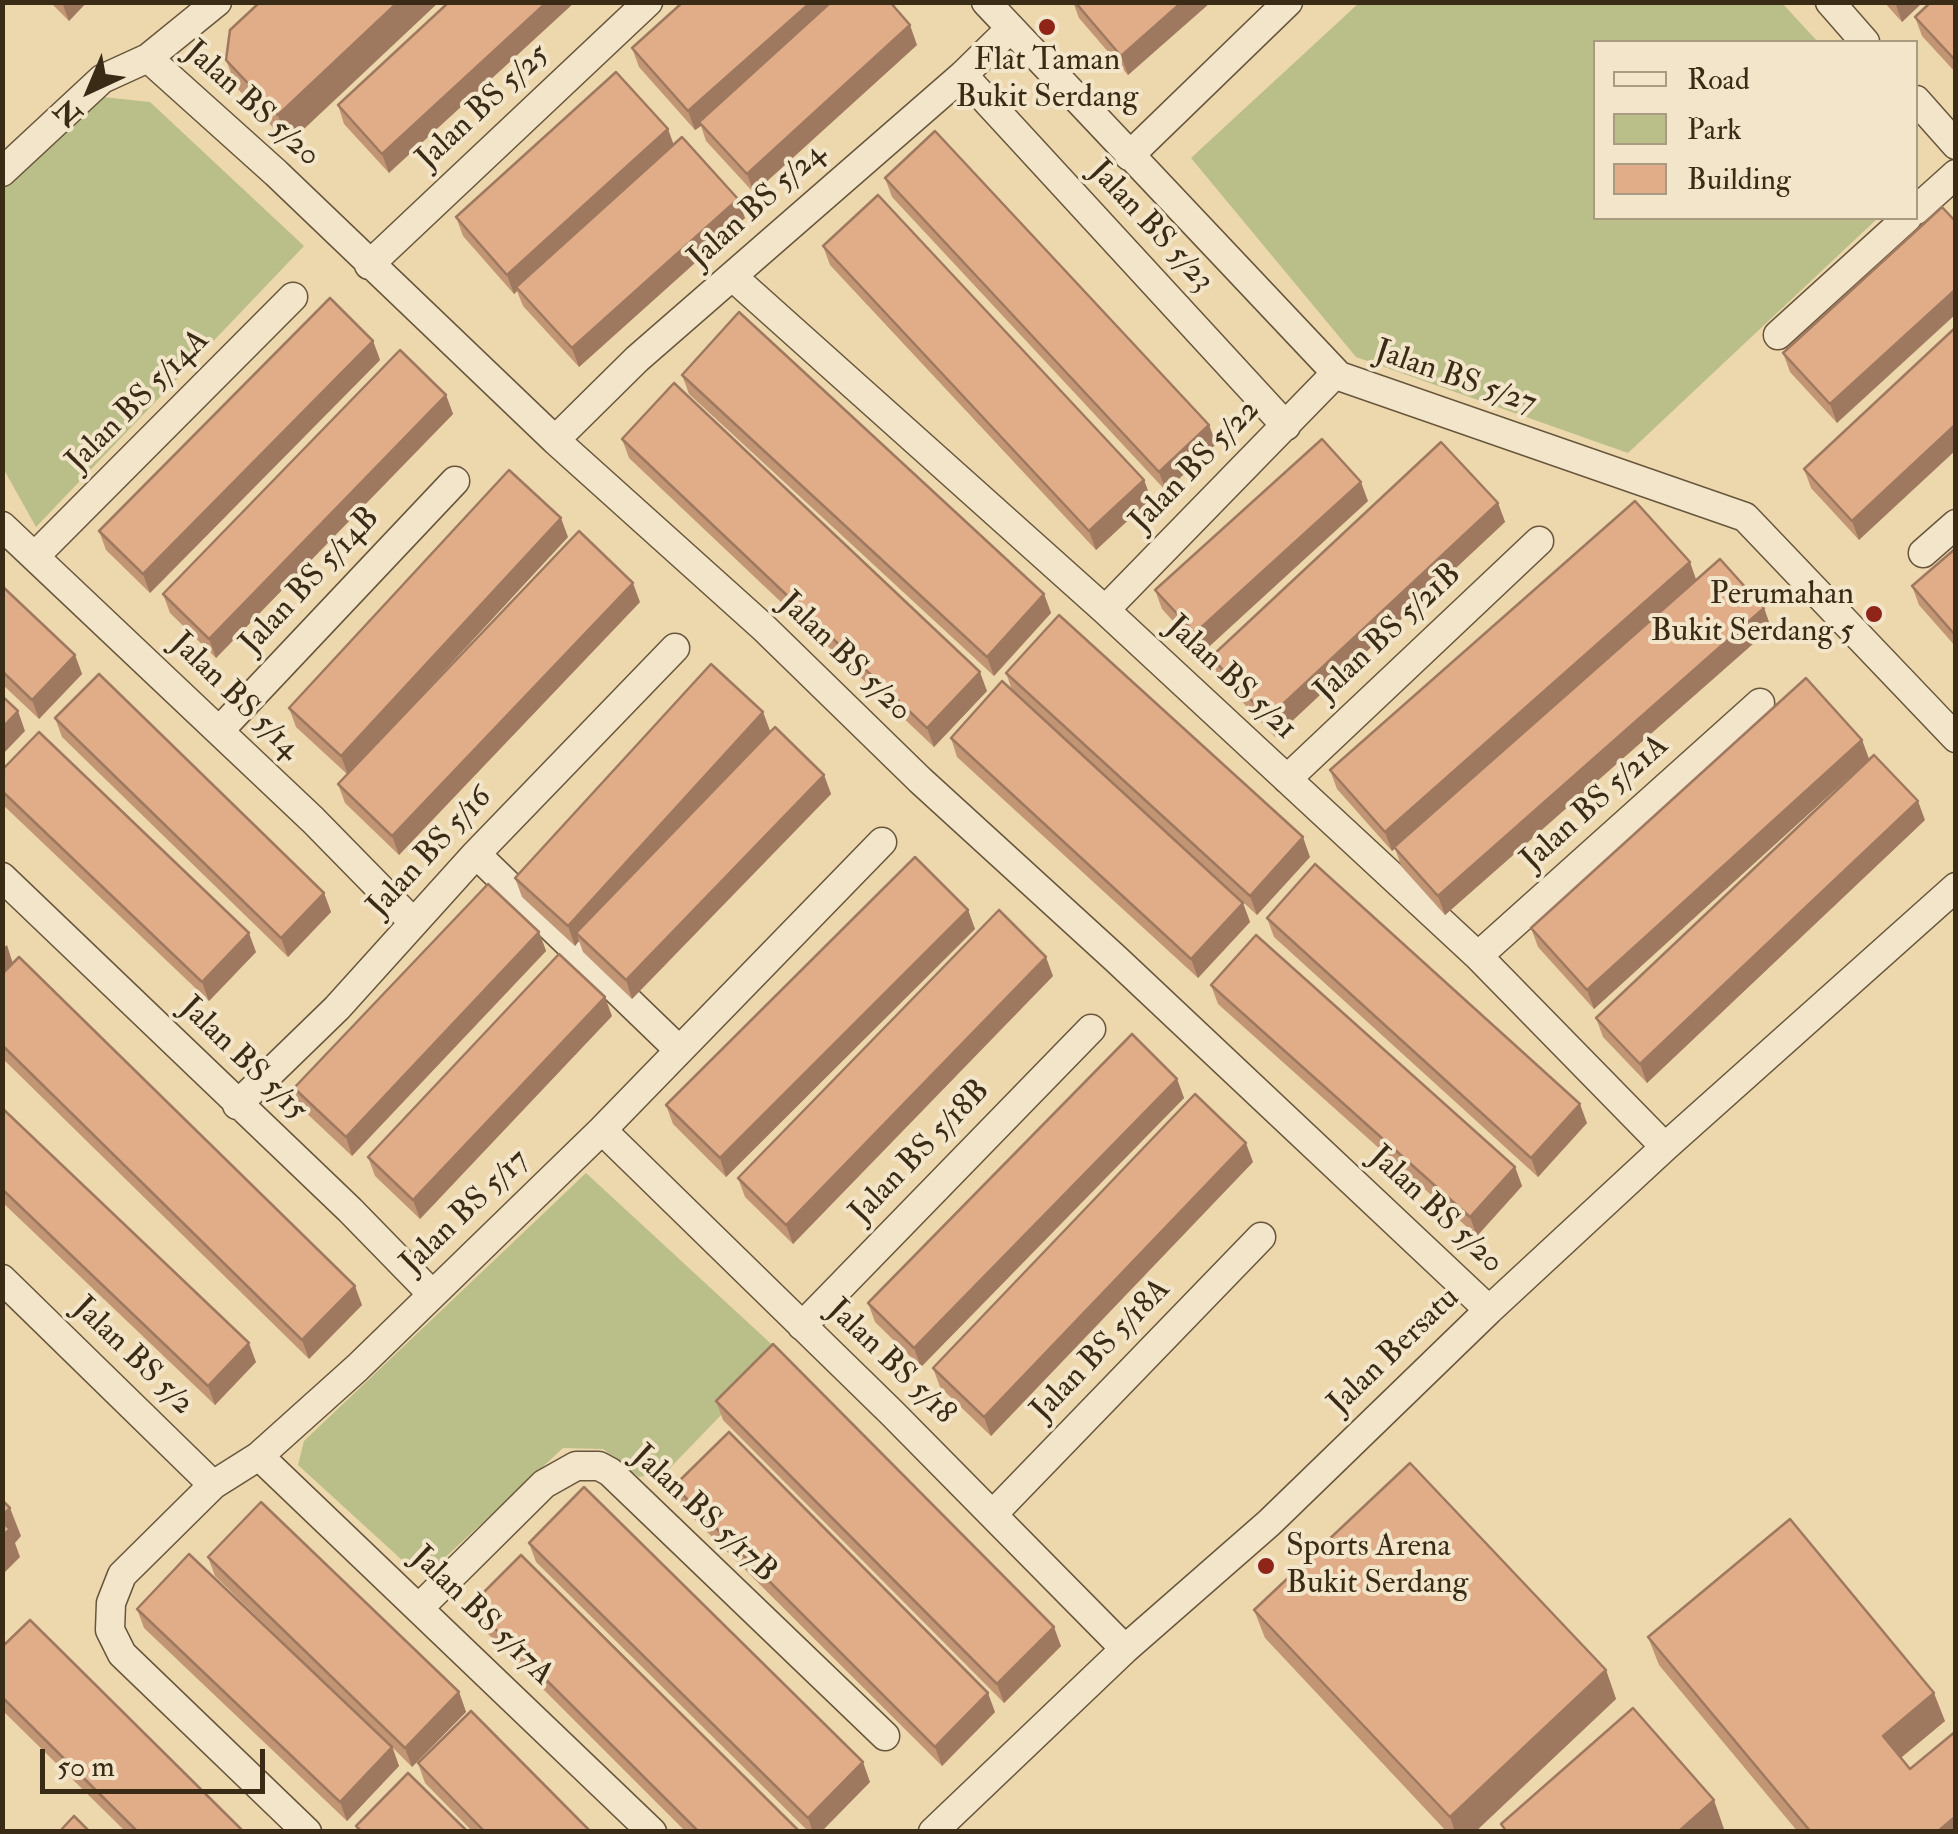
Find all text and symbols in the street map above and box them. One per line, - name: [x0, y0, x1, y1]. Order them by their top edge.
- marker: Flat Taman Bukit Serdang: [1036, 16, 1058, 38]
- street label: Jalan BS 5/20: [175, 34, 327, 176]
- street label: Jalan BS 5/25: [410, 37, 558, 179]
- north arrow: [40, 40, 140, 140]
- legend: [1593, 40, 1918, 220]
- place label: Flat Taman Bukit Serdang: [956, 43, 1138, 118]
- text: Road: [1687, 61, 1750, 98]
- text: N: [48, 91, 90, 133]
- text: Park: [1687, 111, 1742, 148]
- street label: Jalan BS 5/24: [682, 136, 834, 278]
- street label: Jalan BS 5/23: [1079, 153, 1221, 301]
- text: Building: [1687, 161, 1791, 198]
- street label: Jalan BS 5/14A: [59, 322, 219, 482]
- street label: Jalan BS 5/27: [1369, 333, 1541, 425]
- street label: Jalan BS 5/22: [1123, 393, 1269, 541]
- street label: Jalan BS 5/14B: [233, 500, 389, 664]
- street label: Jalan BS 5/21B: [1308, 557, 1470, 711]
- place label: Perumahan Bukit Serdang 5: [1651, 577, 1854, 652]
- street label: Jalan BS 5/20: [769, 585, 919, 731]
- marker: Perumahan Bukit Serdang 5: [1863, 603, 1885, 625]
- street label: Jalan BS 5/21: [1157, 609, 1303, 749]
- street label: Jalan BS 5/14: [161, 625, 307, 769]
- street label: Jalan BS 5/21A: [1514, 728, 1678, 880]
- street label: Jalan BS 5/16: [361, 780, 501, 926]
- street label: Jalan BS 5/15: [170, 990, 314, 1130]
- street label: Jalan BS 5/18B: [843, 1073, 999, 1233]
- street label: Jalan BS 5/20: [1360, 1139, 1510, 1283]
- street label: Jalan BS 5/17: [394, 1142, 538, 1284]
- street label: Jalan BS 5/18A: [1024, 1271, 1180, 1431]
- street label: Jalan Bersatu: [1321, 1280, 1469, 1424]
- street label: Jalan BS 5/2: [63, 1290, 201, 1424]
- street label: Jalan BS 5/18: [818, 1292, 962, 1434]
- street label: Jalan BS 5/17B: [622, 1438, 784, 1592]
- place label: Sports Arena Bukit Serdang: [1286, 1529, 1468, 1604]
- street label: Jalan BS 5/17A: [402, 1539, 560, 1695]
- marker: Sports Arena Bukit Serdang: [1255, 1555, 1277, 1577]
- scale bar: [45, 1729, 270, 1791]
- text: 50 m: [57, 1748, 115, 1785]

